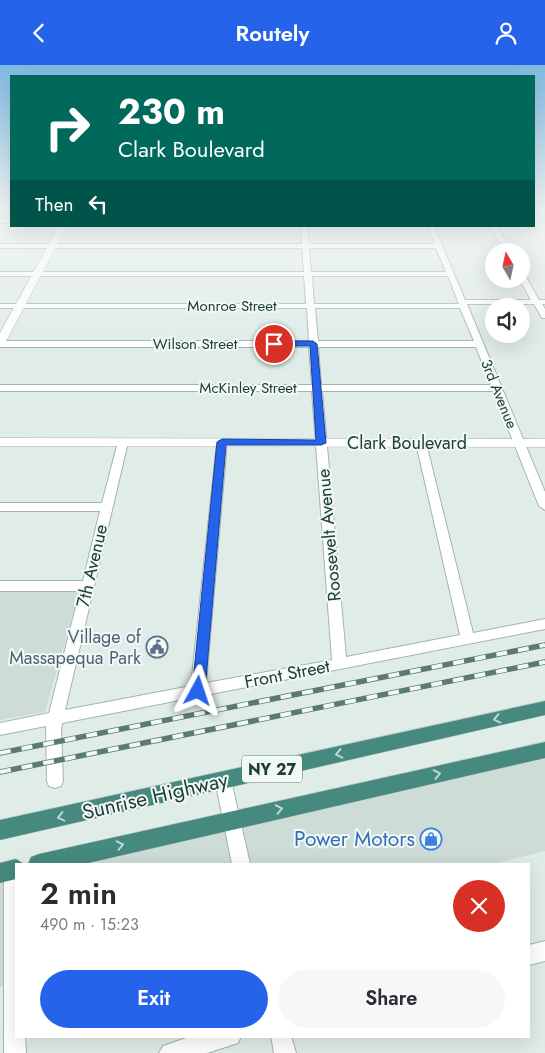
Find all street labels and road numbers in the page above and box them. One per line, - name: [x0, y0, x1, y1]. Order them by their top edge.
- street label: Monroe Street: [187, 295, 277, 317]
- street label: Wilson Street: [153, 333, 238, 355]
- street label: 3rd Avenue: [475, 356, 523, 432]
- street label: McKinley Street: [199, 377, 297, 399]
- street label: Clark Boulevard: [347, 430, 467, 456]
- street label: Roosevelt Avenue: [310, 468, 348, 602]
- street label: 7th Avenue: [70, 522, 114, 610]
- street label: Front Street: [242, 653, 333, 695]
- road number: NY 27: [242, 756, 302, 783]
- street label: Sunrise Highway: [79, 764, 232, 827]

